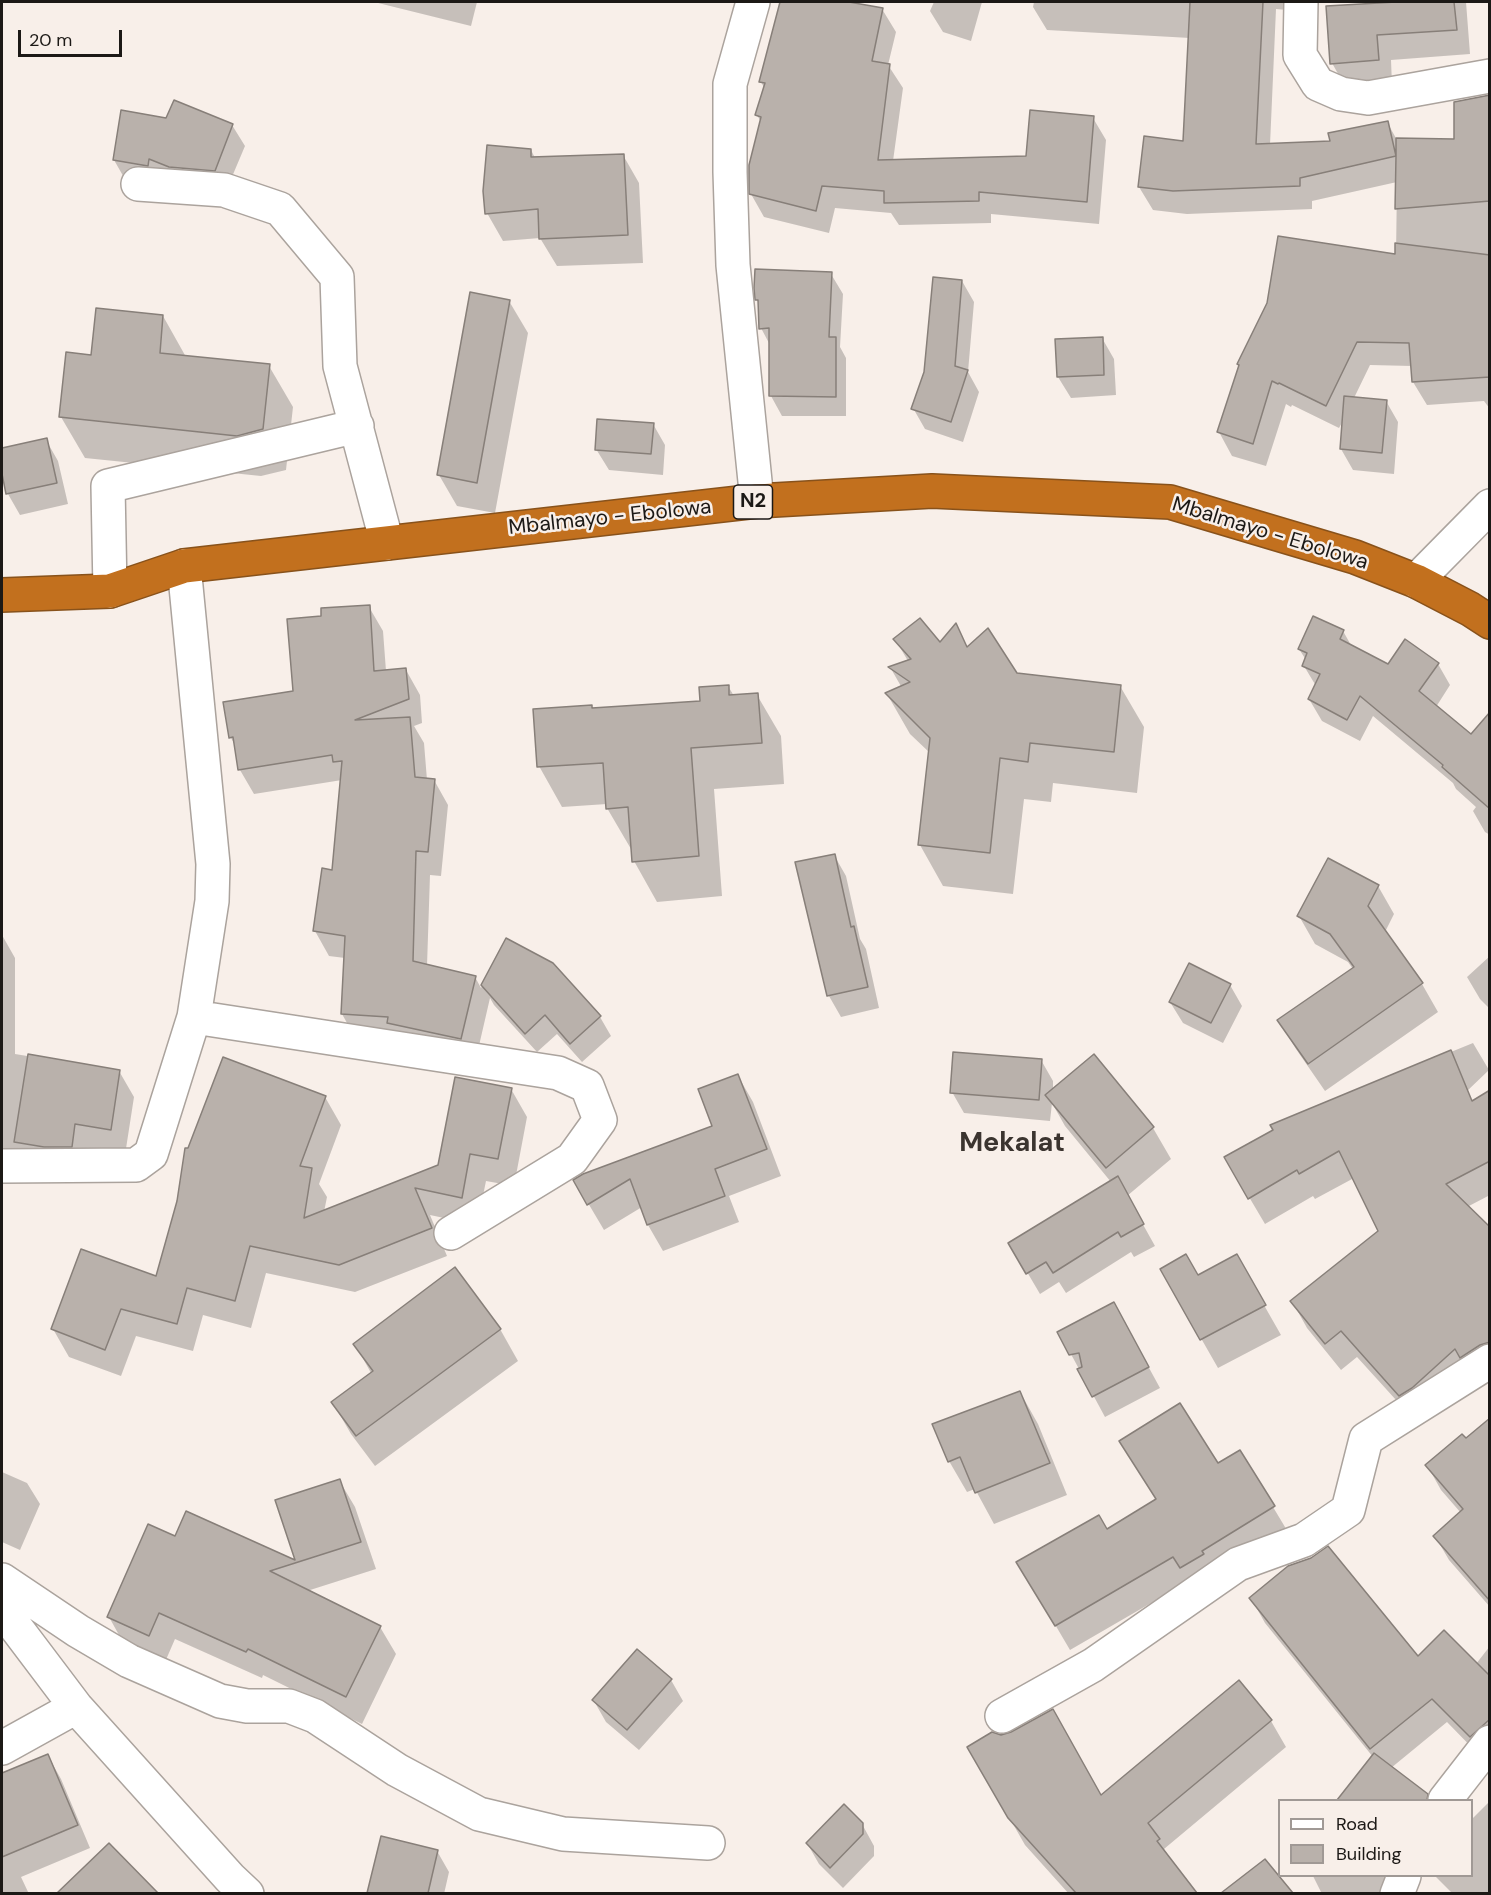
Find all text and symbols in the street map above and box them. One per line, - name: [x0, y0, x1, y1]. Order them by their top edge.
- scale bar: [21, 18, 124, 56]
- text: 20 m: [29, 28, 72, 52]
- road number: N2: [734, 485, 772, 519]
- street label: Mbalmayo - Ebolowa: [1169, 492, 1371, 576]
- street label: Mbalmayo - Ebolowa: [507, 495, 713, 541]
- district label: Mekalat: [959, 1128, 1065, 1160]
- legend: [1278, 1799, 1473, 1877]
- text: Road: [1336, 1812, 1378, 1836]
- text: Building: [1336, 1842, 1401, 1866]

